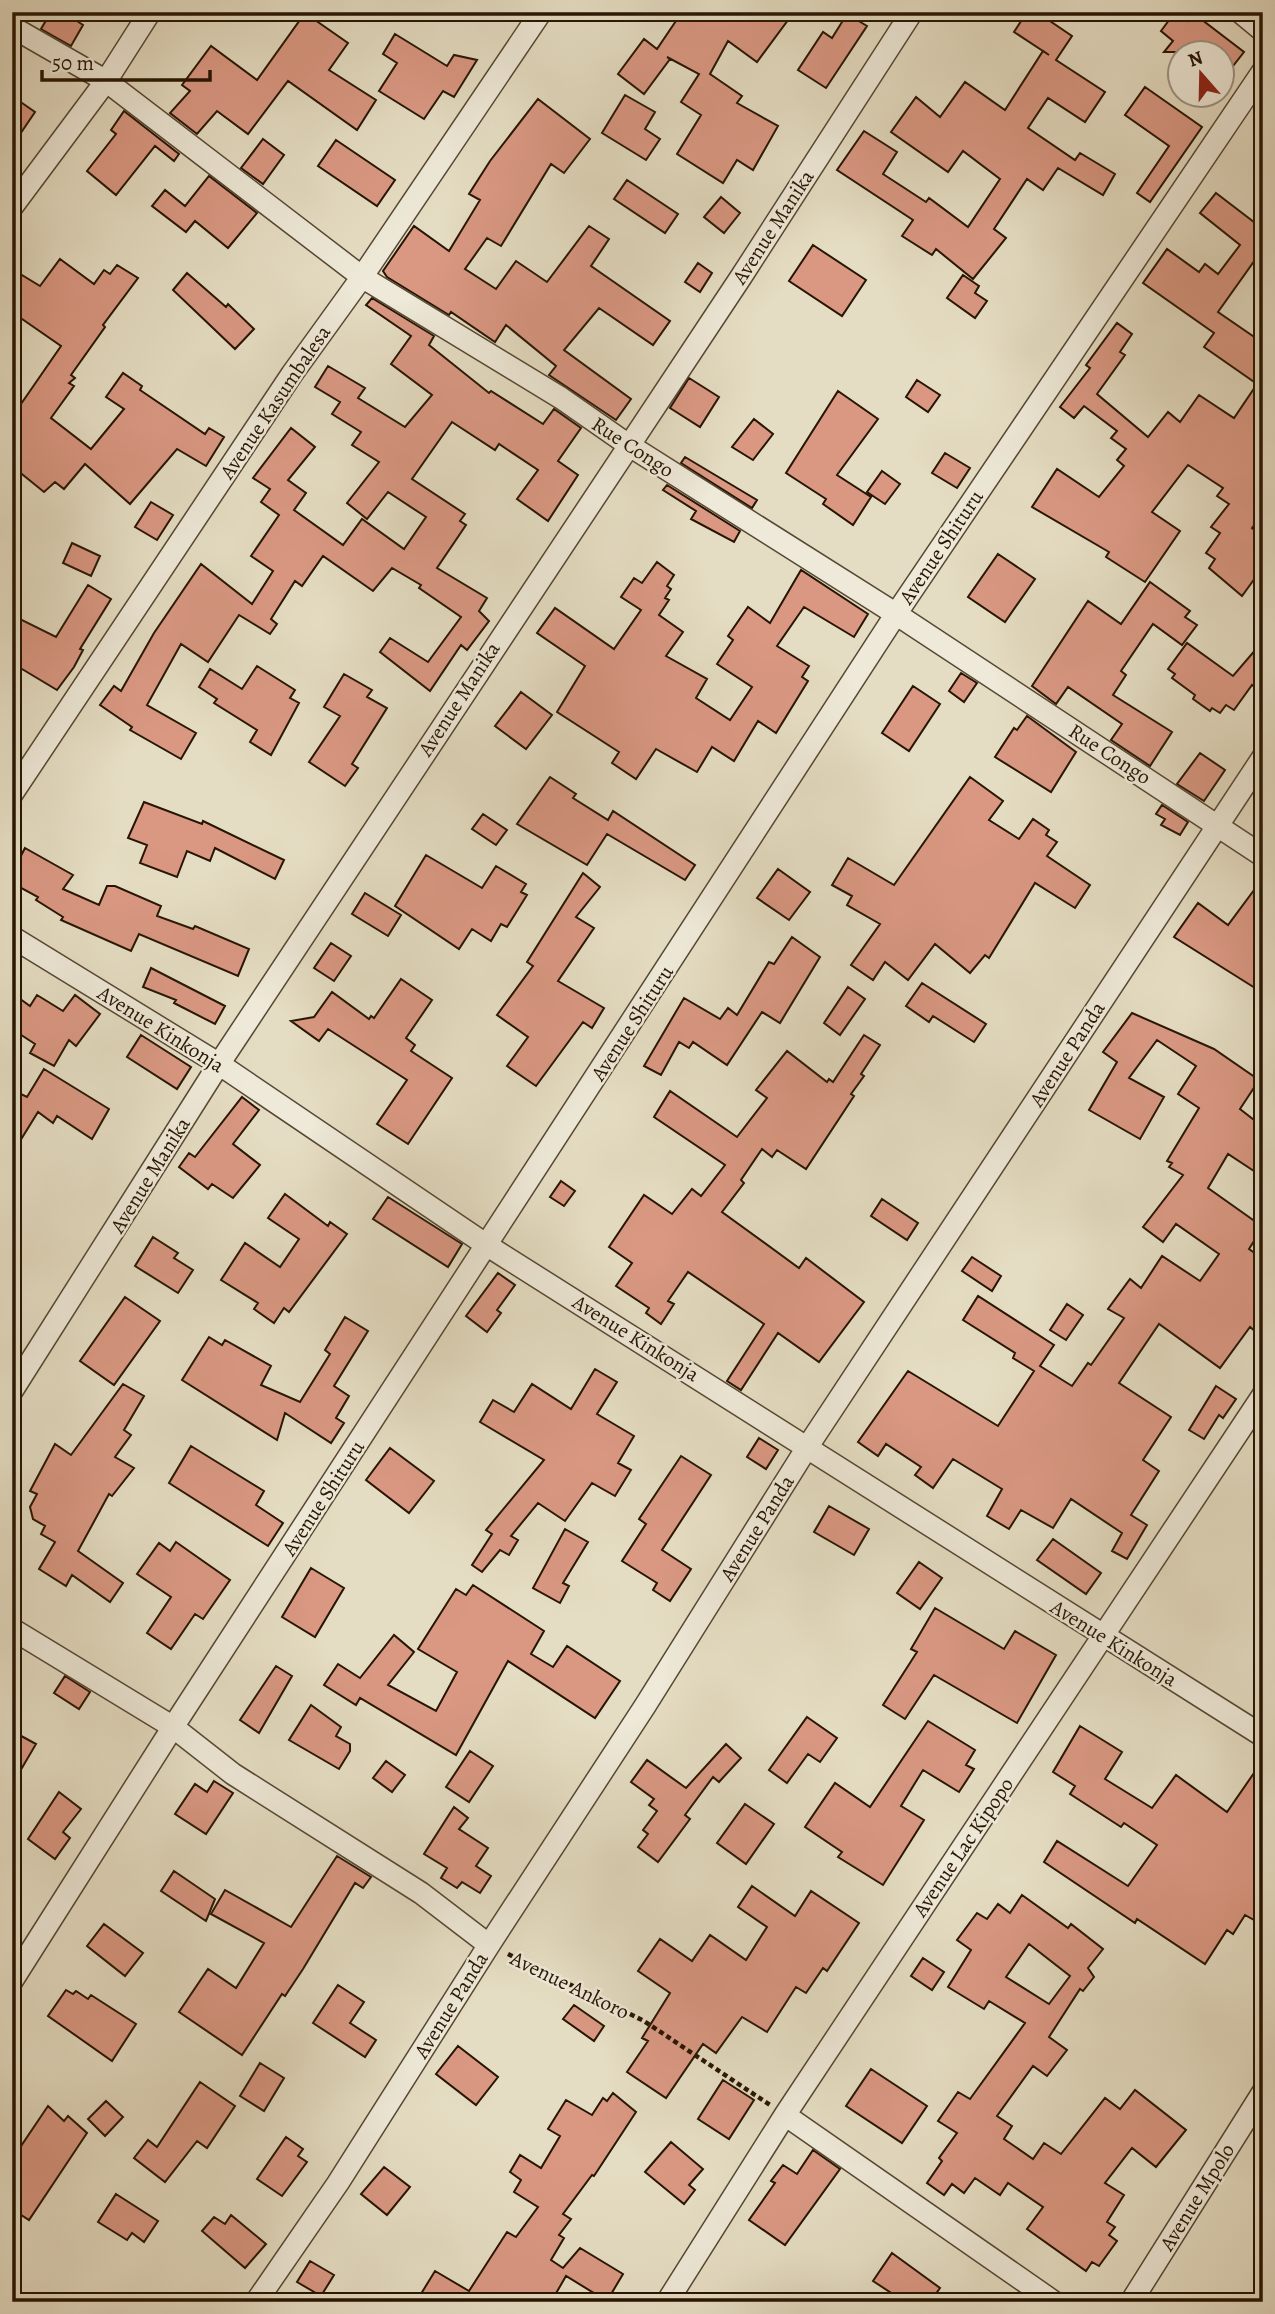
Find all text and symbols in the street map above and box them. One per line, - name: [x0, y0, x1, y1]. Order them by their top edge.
- scale bar: [42, 38, 210, 82]
- north arrow: [1166, 38, 1236, 108]
- text: N: [1185, 44, 1207, 74]
- text: 50 m: [52, 49, 94, 77]
- street label: Avenue Manika: [725, 164, 821, 291]
- street label: Avenue Kasumbalesa: [213, 319, 337, 485]
- street label: Rue Congo: [586, 410, 680, 484]
- street label: Avenue Shituru: [892, 484, 990, 611]
- street label: Avenue Manika: [411, 636, 507, 763]
- street label: Rue Congo: [1063, 717, 1157, 791]
- street label: Avenue Shituru: [584, 959, 680, 1087]
- street label: Avenue Kinkonja: [92, 978, 230, 1079]
- street label: Avenue Panda: [1022, 996, 1112, 1113]
- street label: Avenue Manika: [103, 1112, 197, 1239]
- street label: Avenue Kinkonja: [567, 1287, 705, 1388]
- street label: Avenue Shituru: [275, 1434, 371, 1562]
- street label: Avenue Panda: [713, 1469, 801, 1587]
- street label: Avenue Kinkonja: [1045, 1592, 1183, 1693]
- street label: Avenue Lac Kipopo: [905, 1772, 1020, 1923]
- street label: Avenue Ankoro: [505, 1944, 634, 2026]
- street label: Avenue Panda: [407, 1946, 495, 2064]
- street label: Avenue Mpolo: [1152, 2138, 1241, 2257]

